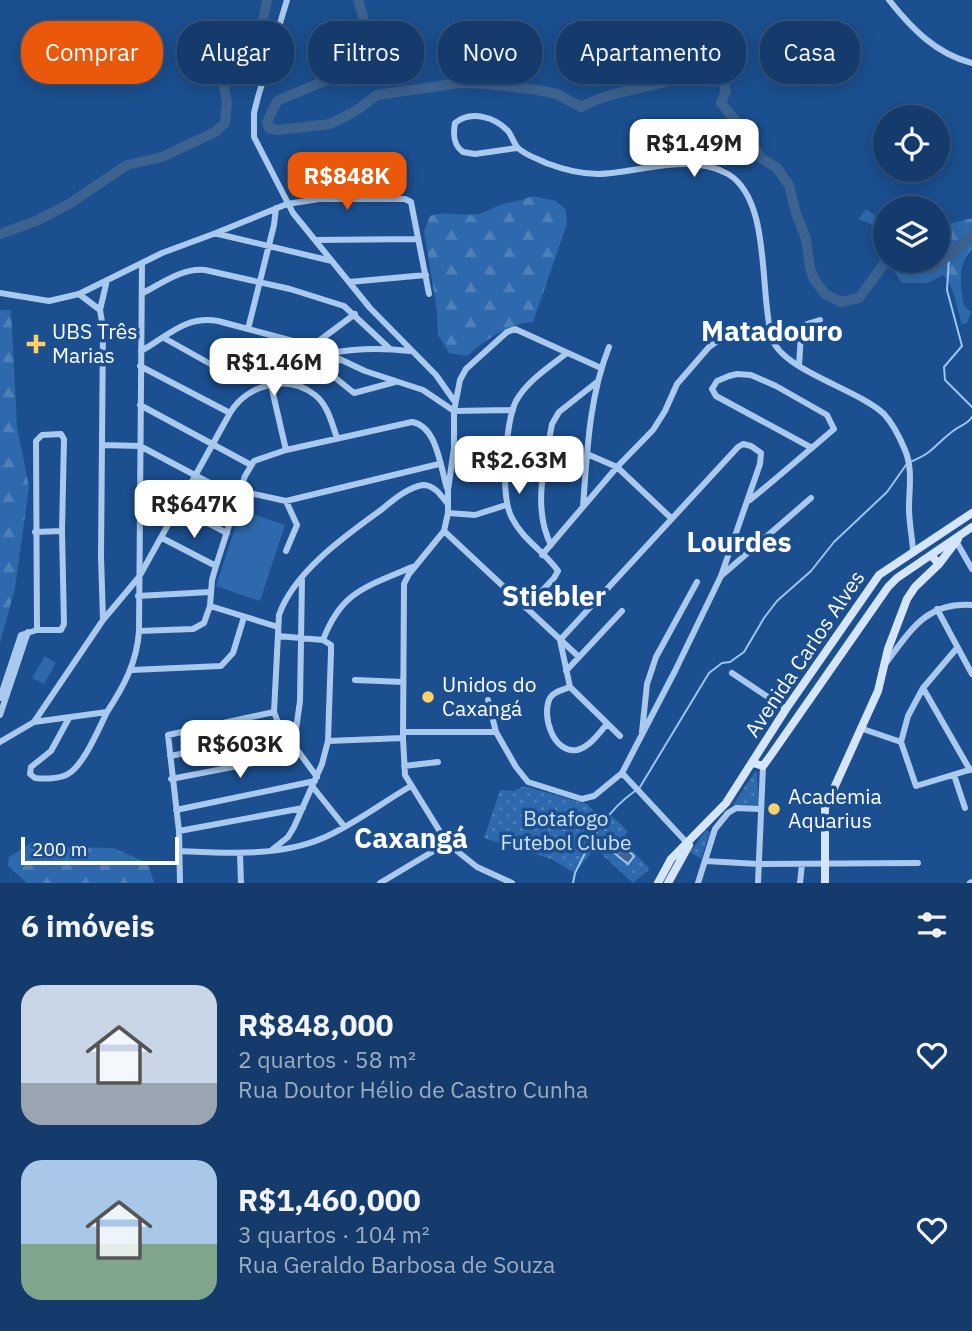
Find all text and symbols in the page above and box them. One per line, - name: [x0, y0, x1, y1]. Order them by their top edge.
- chip: Comprar: [21, 21, 163, 84]
- chip: Alugar: [177, 21, 294, 84]
- chip: Filtros: [308, 21, 424, 84]
- chip: Novo: [438, 21, 542, 84]
- chip: Apartamento: [556, 21, 746, 84]
- chip: Casa: [760, 21, 860, 84]
- map controls: [873, 105, 950, 273]
- button: locate: [873, 105, 950, 182]
- pin: R$1.49M: [629, 120, 759, 179]
- text: R$1.49M: [646, 127, 742, 157]
- pin: R$848K: [290, 152, 404, 212]
- text: R$848K: [304, 160, 390, 190]
- button: layers: [873, 196, 950, 273]
- district label: Matadouro: [701, 312, 843, 349]
- place label: UBS Três Marias: [52, 317, 138, 369]
- marker: UBS Três Marias: [26, 334, 46, 354]
- pin: R$1.46M: [209, 338, 339, 398]
- text: R$1.46M: [226, 346, 322, 376]
- pin: R$2.63M: [454, 436, 584, 496]
- text: R$2.63M: [471, 444, 567, 474]
- pin: R$647K: [137, 480, 251, 540]
- text: R$647K: [151, 488, 237, 518]
- district label: Lourdes: [686, 523, 792, 560]
- street label: Avenida Carlos Alves: [738, 564, 871, 742]
- district label: Stiebler: [502, 577, 606, 614]
- place label: Unidos do Caxangá: [442, 670, 536, 722]
- marker: Unidos do Caxangá: [420, 689, 436, 705]
- pin: R$603K: [183, 720, 297, 780]
- text: R$603K: [197, 728, 283, 758]
- place label: Academia Aquarius: [788, 782, 882, 834]
- marker: Academia Aquarius: [766, 801, 782, 817]
- park label: Botafogo Futebol Clube: [501, 804, 631, 856]
- district label: Caxangá: [354, 819, 468, 856]
- scale bar: [21, 834, 178, 866]
- text: 200 m: [32, 837, 87, 861]
- text: 6 imóveis: [21, 906, 155, 945]
- icon: filters: [913, 906, 951, 944]
- text: R$848,000: [238, 1005, 394, 1044]
- icon: home: [77, 1013, 161, 1097]
- icon: heart: [913, 1036, 951, 1074]
- text: 2 quartos · 58 m²: [238, 1044, 416, 1074]
- text: Rua Doutor Hélio de Castro Cunha: [238, 1074, 588, 1104]
- text: R$1,460,000: [238, 1180, 421, 1219]
- icon: home: [77, 1188, 161, 1272]
- icon: heart: [913, 1211, 951, 1249]
- text: 3 quartos · 104 m²: [238, 1219, 430, 1249]
- text: Rua Geraldo Barbosa de Souza: [238, 1249, 555, 1279]

